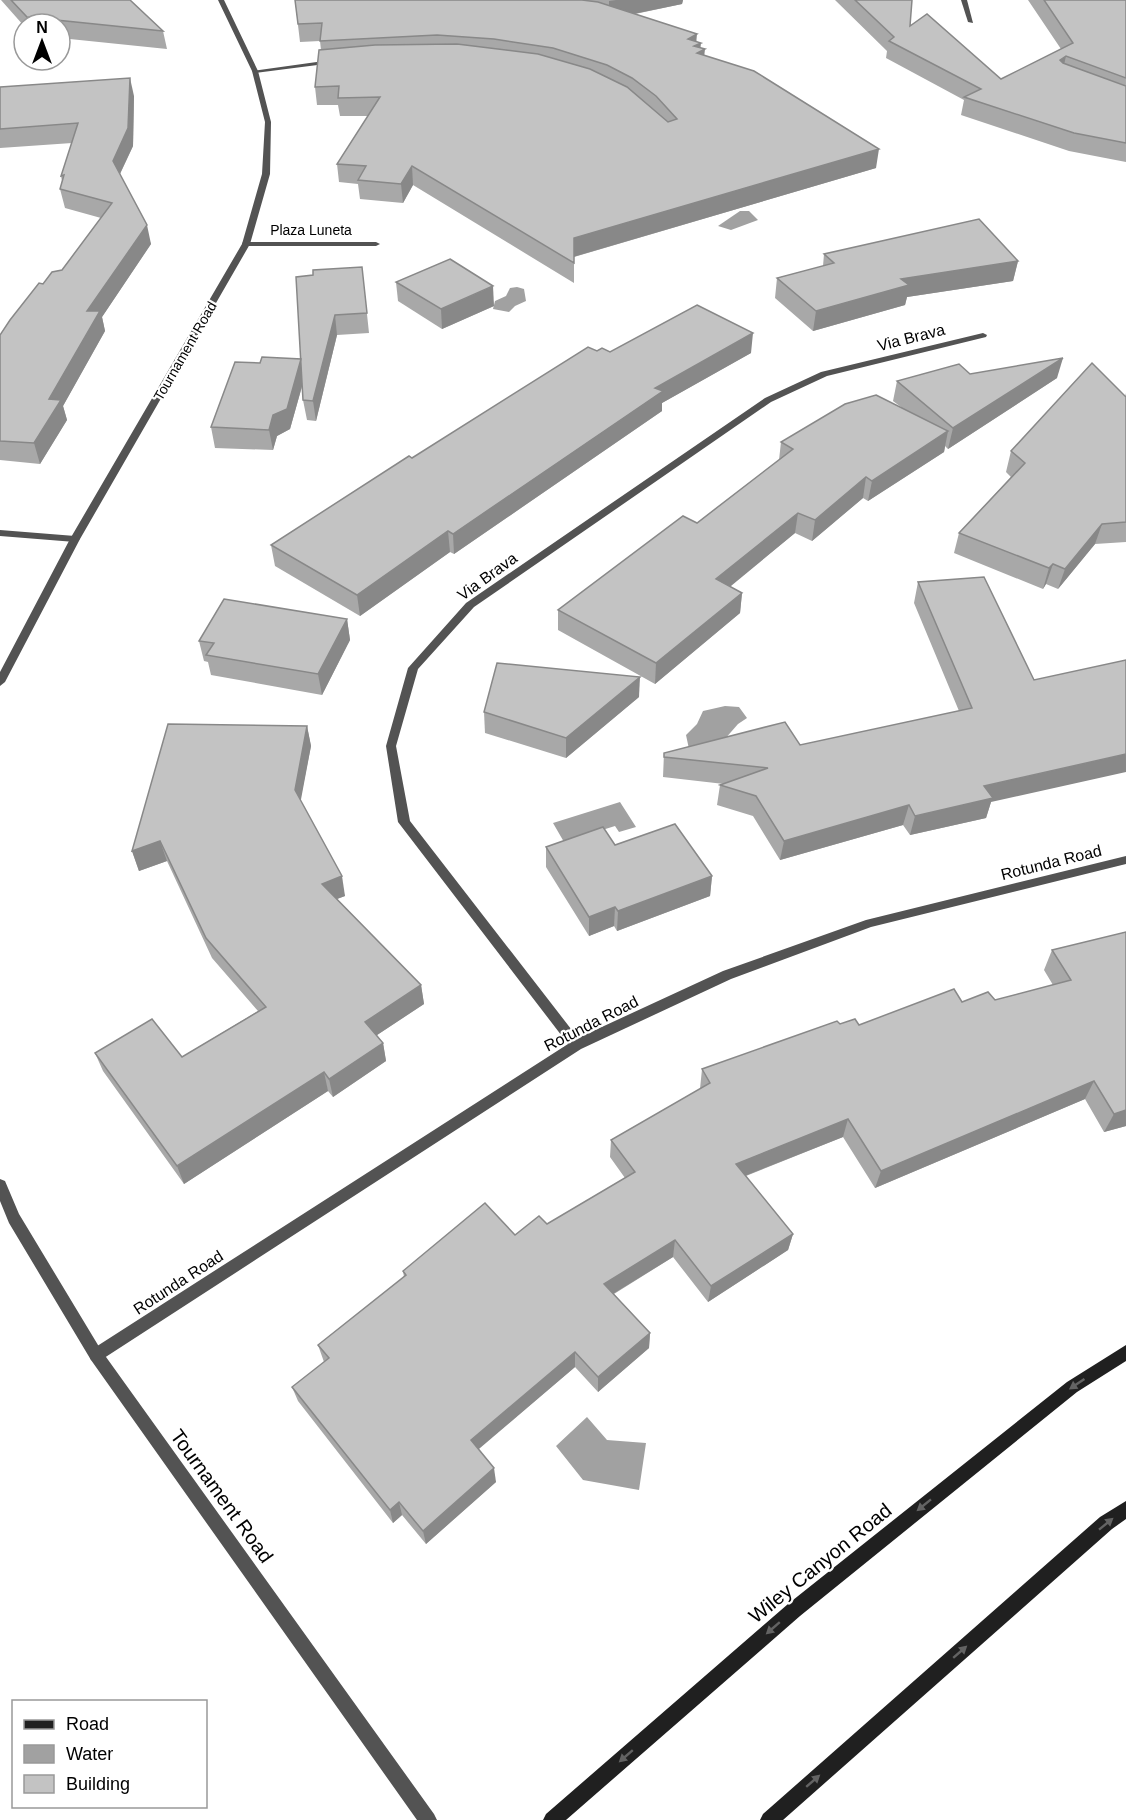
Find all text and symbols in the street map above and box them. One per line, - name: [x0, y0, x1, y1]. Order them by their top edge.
- north arrow: [12, 12, 72, 72]
- text: N: [36, 19, 48, 36]
- street label: Plaza Luneta: [270, 222, 352, 238]
- street label: Tournament Road: [150, 299, 220, 403]
- street label: Via Brava: [876, 321, 947, 354]
- street label: Via Brava: [454, 549, 520, 604]
- street label: Rotunda Road: [999, 842, 1103, 883]
- street label: Rotunda Road: [541, 992, 641, 1054]
- street label: Rotunda Road: [130, 1247, 226, 1318]
- one-way arrow: [1069, 1378, 1085, 1389]
- street label: Tournament Road: [166, 1425, 278, 1567]
- street label: Wiley Canyon Road: [744, 1499, 896, 1627]
- one-way arrow: [916, 1499, 932, 1512]
- one-way arrow: [1098, 1517, 1114, 1530]
- one-way arrow: [766, 1621, 781, 1634]
- one-way arrow: [952, 1645, 967, 1659]
- legend: [12, 1700, 207, 1808]
- text: Road: [66, 1714, 109, 1734]
- text: Water: [66, 1744, 113, 1764]
- one-way arrow: [619, 1749, 634, 1762]
- text: Building: [66, 1774, 130, 1794]
- one-way arrow: [805, 1775, 820, 1788]

